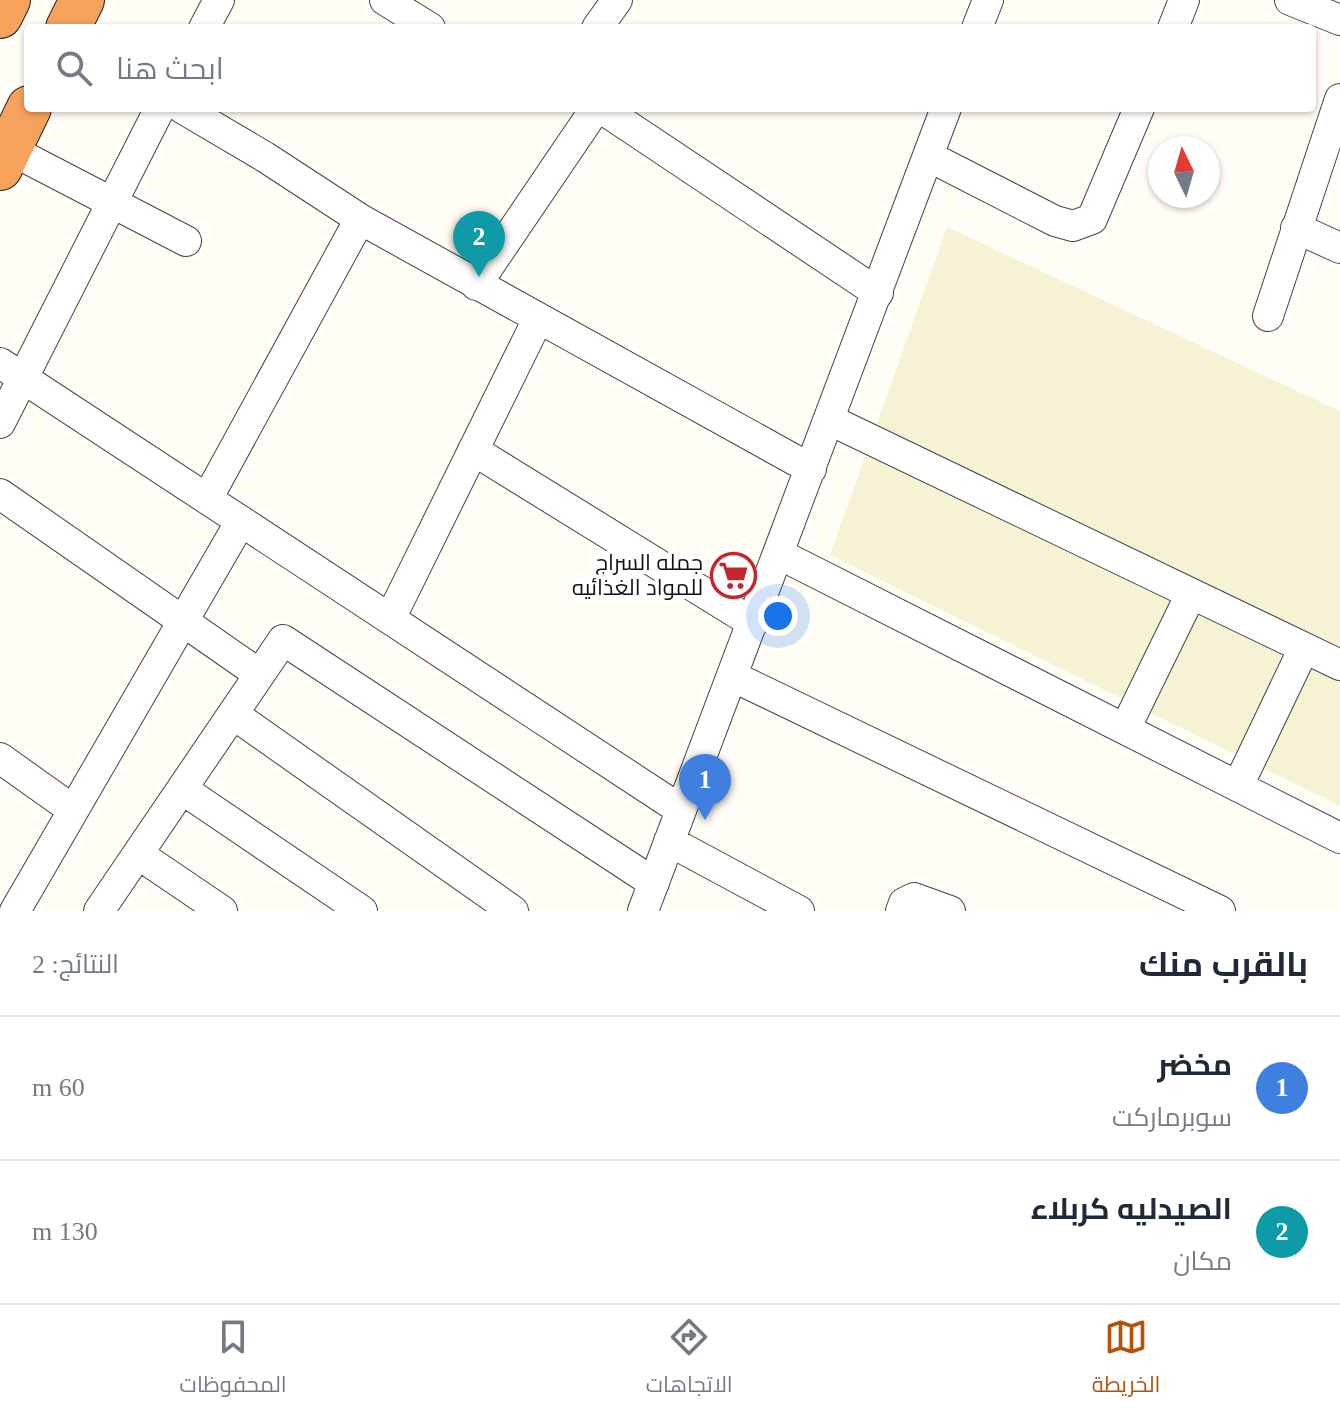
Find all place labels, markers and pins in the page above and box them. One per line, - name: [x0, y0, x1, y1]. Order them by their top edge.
- pin: 2: [453, 211, 505, 277]
- place label: جمله السراج للمواد الغذائيه: [572, 550, 703, 600]
- supermarket icon: جمله السراج للمواد الغذائيه: [710, 551, 758, 599]
- pin: 1: [679, 754, 731, 820]

